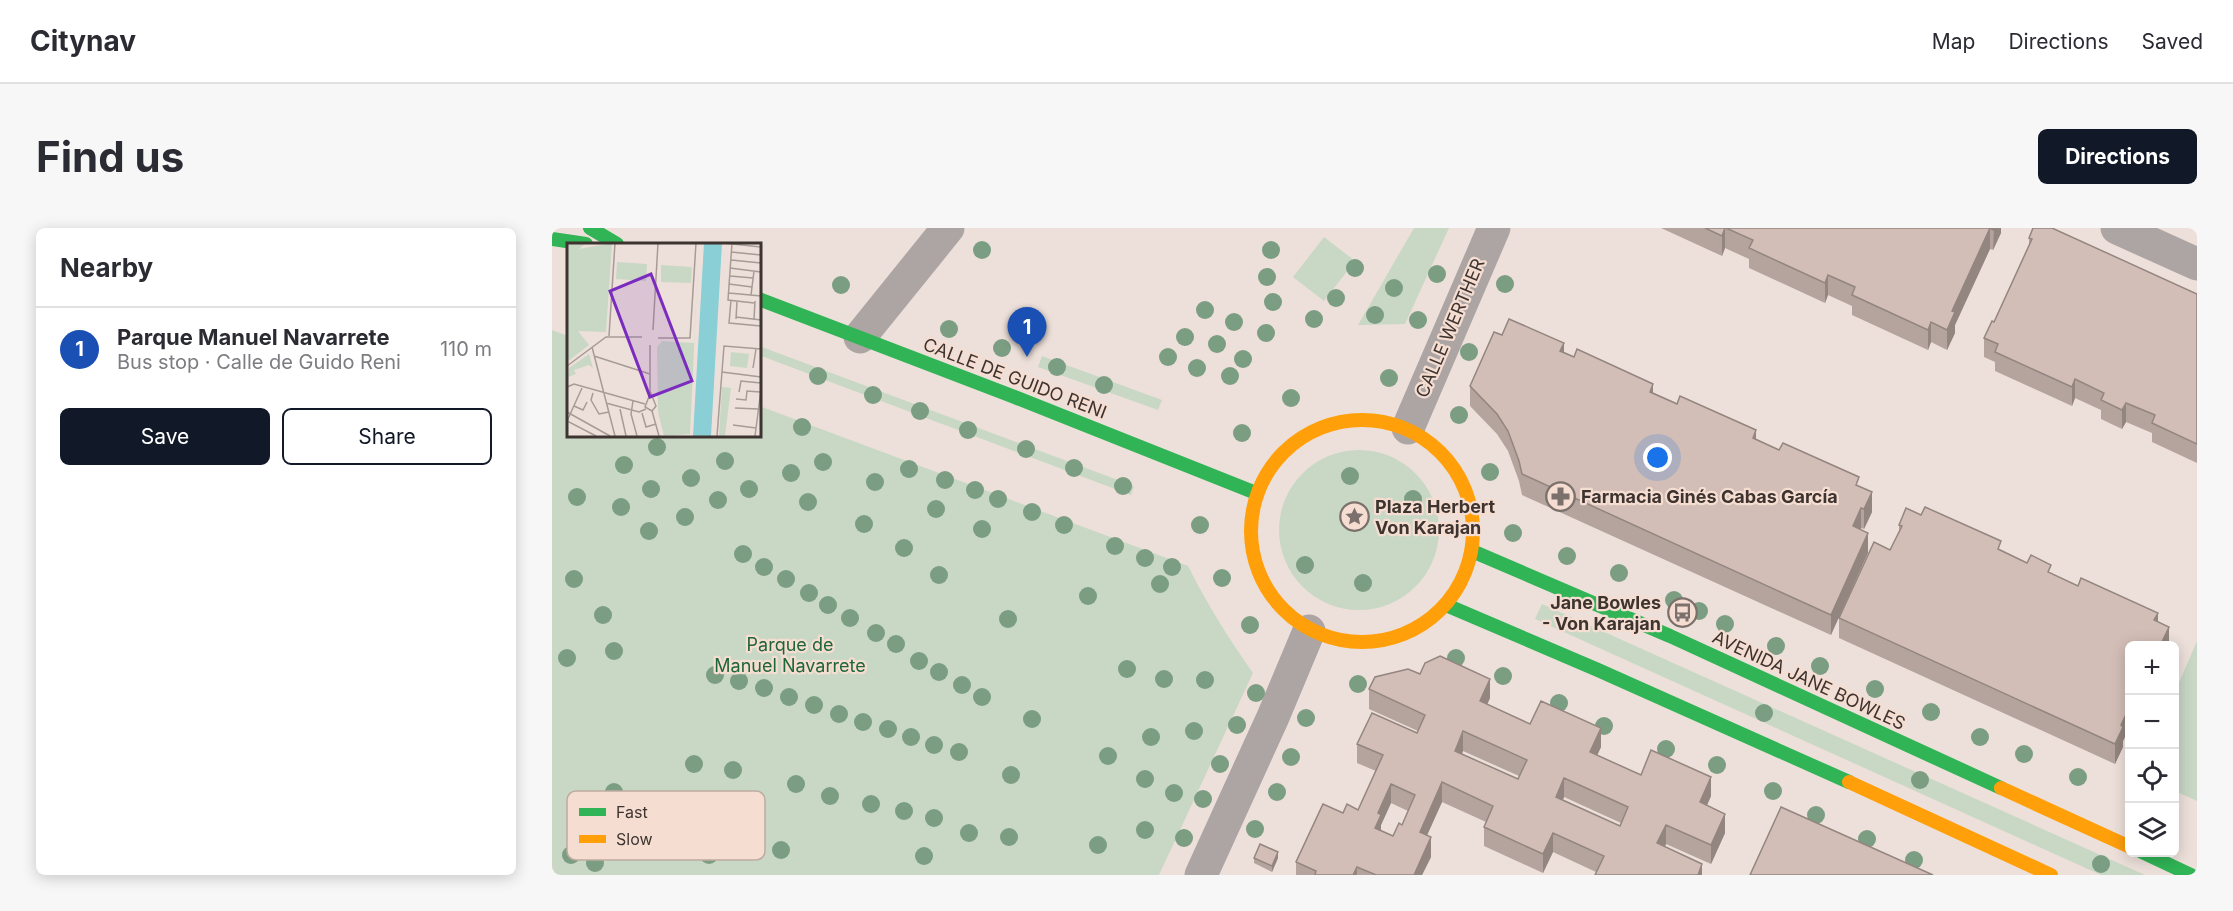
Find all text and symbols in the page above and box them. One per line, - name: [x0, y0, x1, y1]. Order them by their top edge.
- text: Citynav: [30, 24, 136, 58]
- text: Map: [1932, 29, 1975, 54]
- text: Directions: [2008, 29, 2109, 54]
- text: Saved: [2142, 29, 2203, 54]
- button: Directions: [2038, 129, 2197, 184]
- text: Find us: [36, 131, 184, 182]
- inset map: [567, 243, 760, 436]
- text: Nearby: [60, 252, 153, 283]
- street label: CALLE WERTHER: [1411, 255, 1489, 401]
- pin: 1: [1008, 308, 1046, 357]
- text: Parque Manuel Navarrete: [117, 324, 390, 350]
- street label: CALLE DE GUIDO RENI: [920, 333, 1110, 423]
- text: 1: [75, 337, 84, 361]
- text: 110 m: [440, 337, 492, 361]
- text: Bus stop · Calle de Guido Reni: [117, 350, 401, 374]
- button: Save: [60, 408, 270, 465]
- button: Share: [282, 408, 492, 465]
- your location: [1643, 443, 1672, 472]
- pharmacy icon: Farmacia Ginés Cabas García: [1544, 480, 1576, 512]
- place label: Farmacia Ginés Cabas García: [1581, 486, 1838, 507]
- place label: Plaza Herbert Von Karajan: [1375, 496, 1496, 538]
- place icon: Plaza Herbert Von Karajan: [1338, 500, 1370, 532]
- place label: Jane Bowles - Von Karajan: [1542, 592, 1661, 634]
- bus stop icon: Jane Bowles - Von Karajan: [1666, 596, 1698, 628]
- street label: AVENIDA JANE BOWLES: [1709, 626, 1909, 734]
- park label: Parque de Manuel Navarrete: [714, 634, 866, 676]
- map controls: [2125, 641, 2179, 857]
- button: +: [2125, 641, 2179, 695]
- button: −: [2125, 695, 2179, 749]
- button: locate: [2125, 749, 2179, 803]
- legend: [567, 791, 765, 860]
- text: Fast: [616, 802, 648, 822]
- button: layers: [2125, 803, 2179, 857]
- text: Slow: [616, 829, 653, 849]

